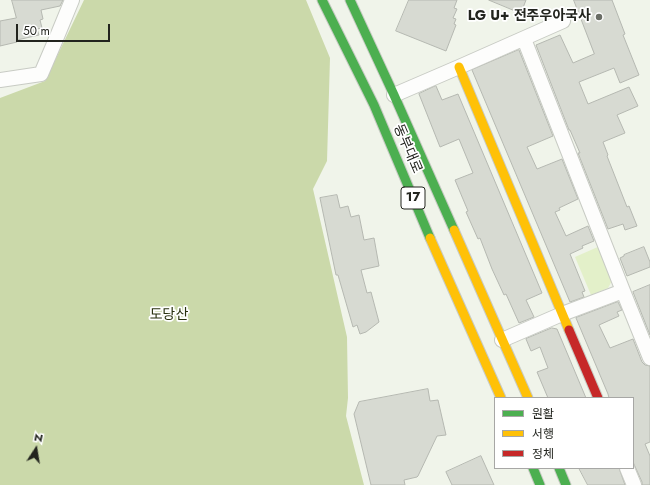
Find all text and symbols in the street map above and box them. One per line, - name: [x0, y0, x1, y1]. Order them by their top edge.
- place label: LG U+ 전주우아국사: [468, 9, 591, 25]
- marker: LG U+ 전주우아국사: [594, 12, 604, 22]
- scale bar: [18, 16, 112, 42]
- text: 50 m: [23, 22, 50, 40]
- street label: 동부대로: [389, 122, 425, 176]
- road number: 17: [401, 187, 425, 209]
- park label: 도당산: [150, 308, 188, 324]
- legend: [494, 397, 634, 469]
- text: 원활: [532, 405, 554, 423]
- text: 서행: [532, 425, 554, 443]
- north arrow: [16, 429, 56, 469]
- text: N: [33, 429, 44, 446]
- text: 정체: [532, 445, 554, 463]

